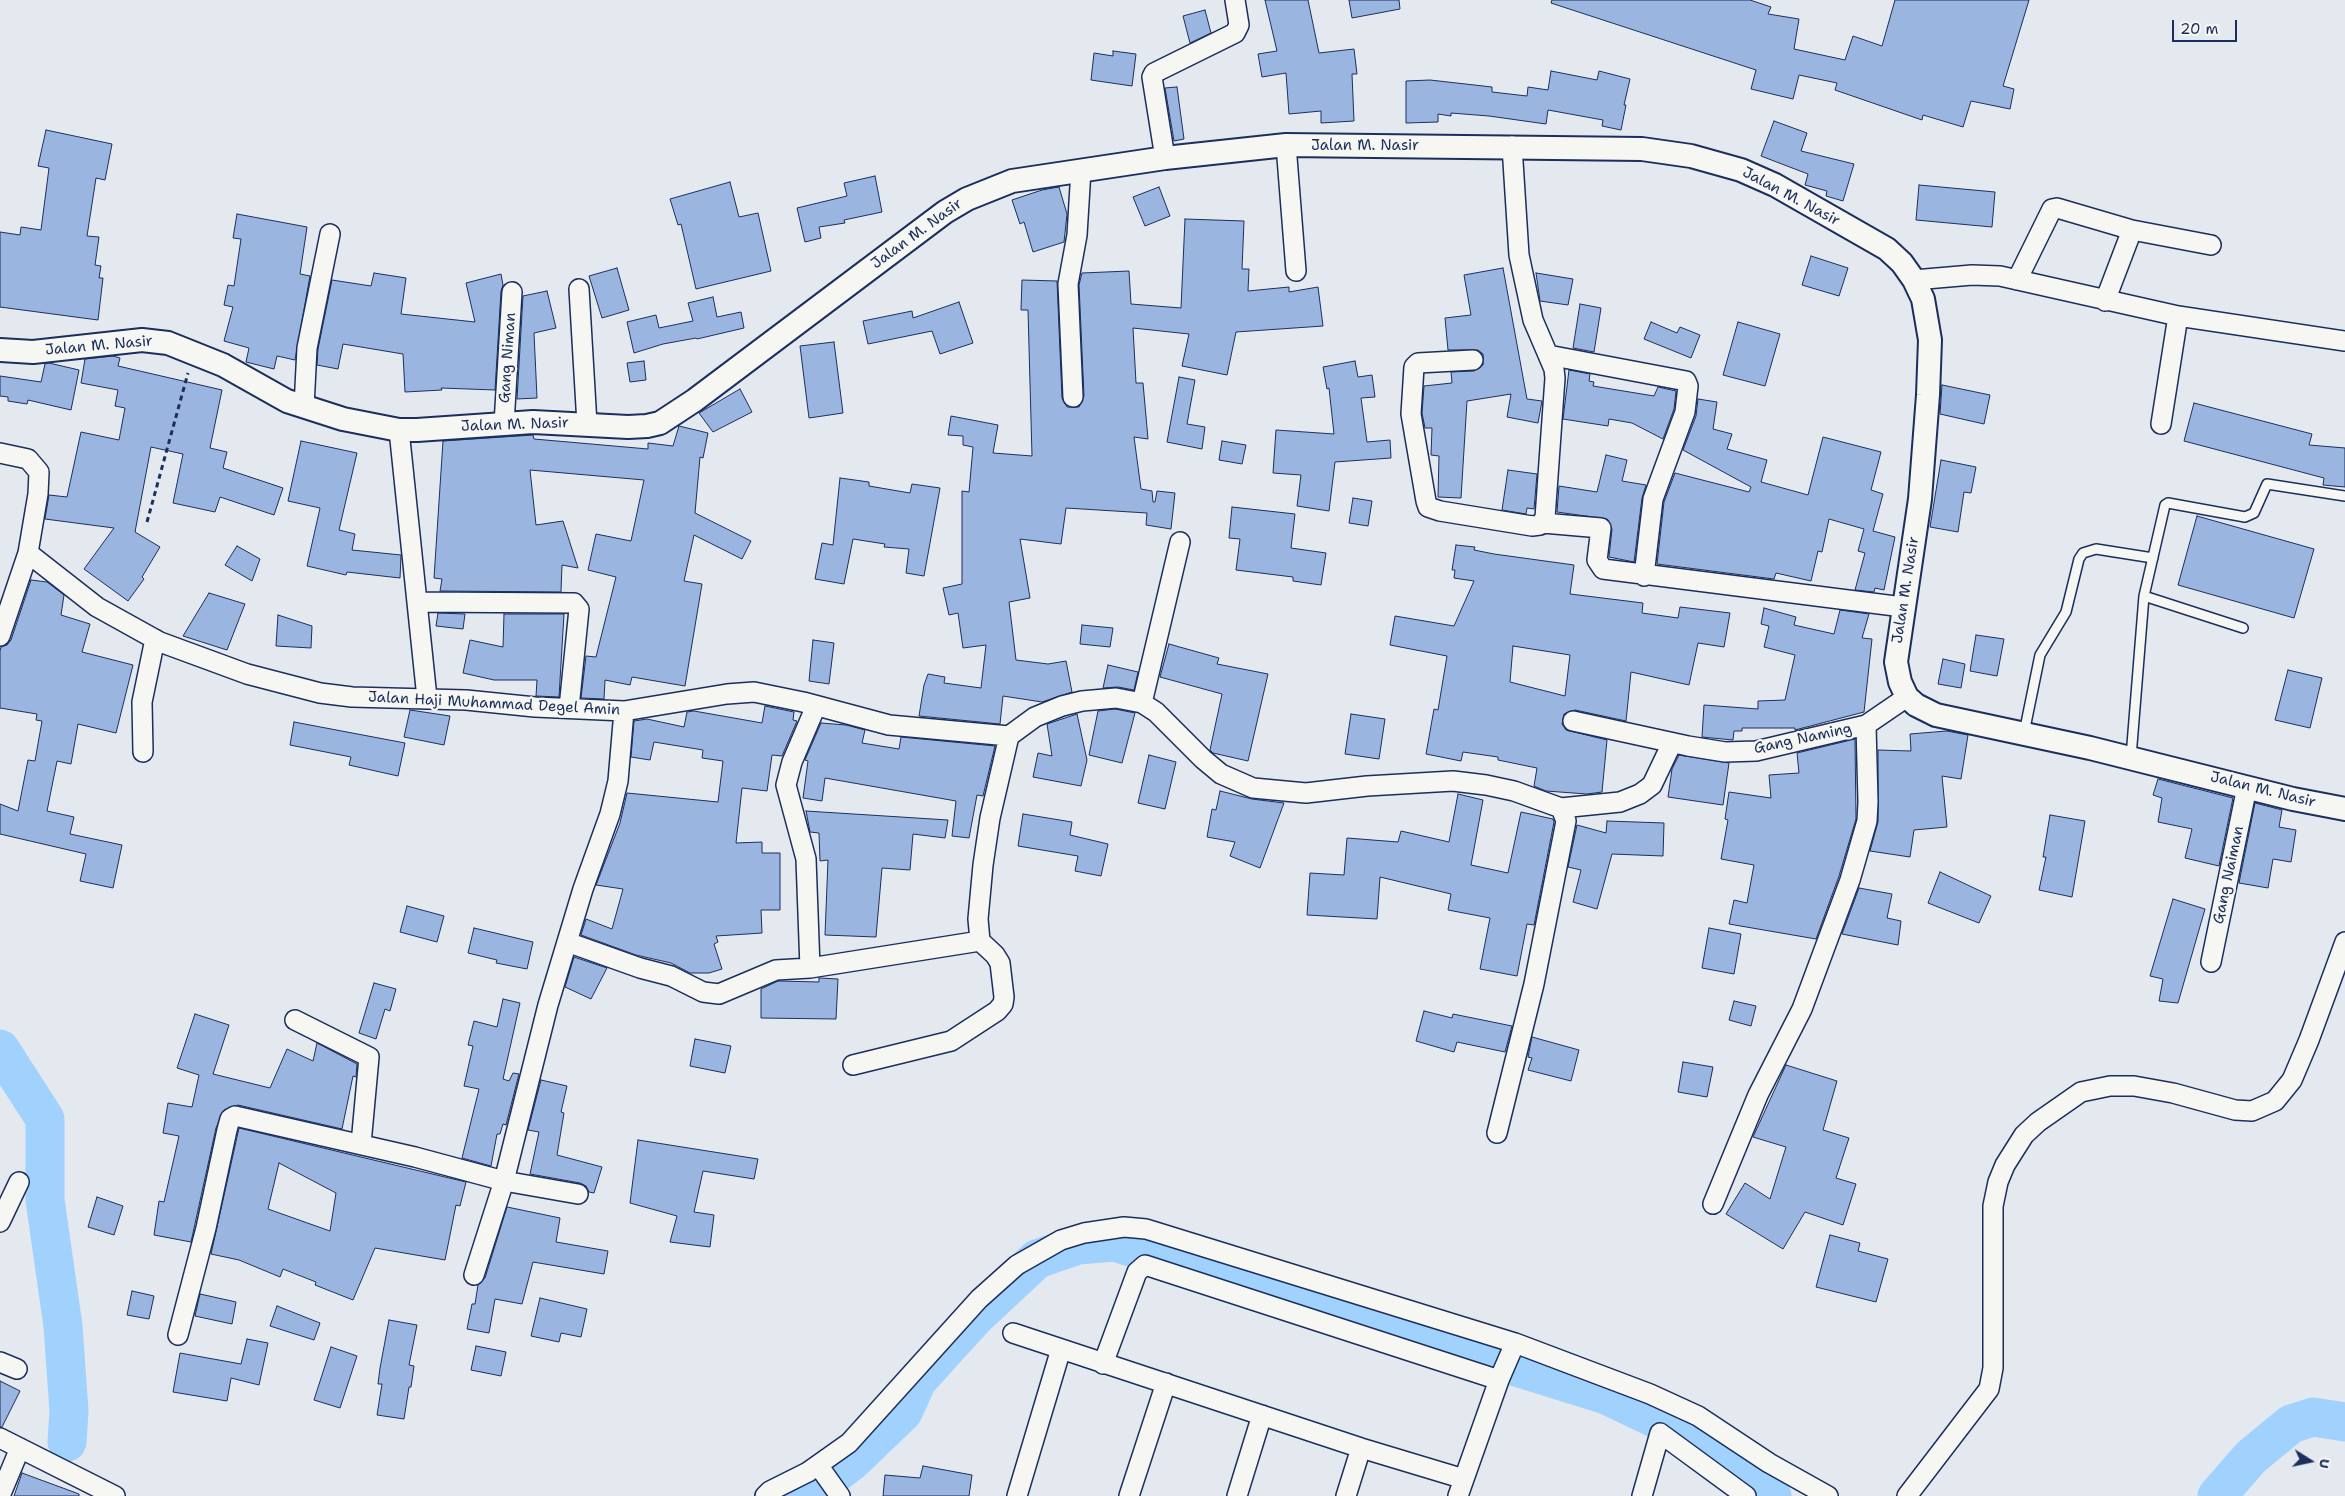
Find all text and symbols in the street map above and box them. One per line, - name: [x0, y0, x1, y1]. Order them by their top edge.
- scale bar: [2175, 10, 2240, 42]
- text: 20 m: [2180, 19, 2219, 39]
- street label: Jalan M. Nasir: [1311, 137, 1419, 155]
- street label: Jalan M. Nasir: [1739, 164, 1843, 230]
- street label: Jalan M. Nasir: [868, 195, 966, 273]
- street label: Gang Niman: [496, 312, 520, 404]
- street label: Jalan M. Nasir: [44, 332, 154, 360]
- street label: Jalan M. Nasir: [461, 414, 569, 436]
- street label: Jalan M. Nasir: [1889, 535, 1923, 645]
- street label: Jalan Haji Muhammad Degel Amin: [367, 688, 621, 720]
- street label: Gang Naming: [1752, 720, 1854, 758]
- street label: Jalan M. Nasir: [2208, 768, 2318, 812]
- street label: Gang Naiman: [2210, 824, 2248, 926]
- north arrow: [2285, 1436, 2335, 1486]
- text: U: [2315, 1457, 2334, 1470]

